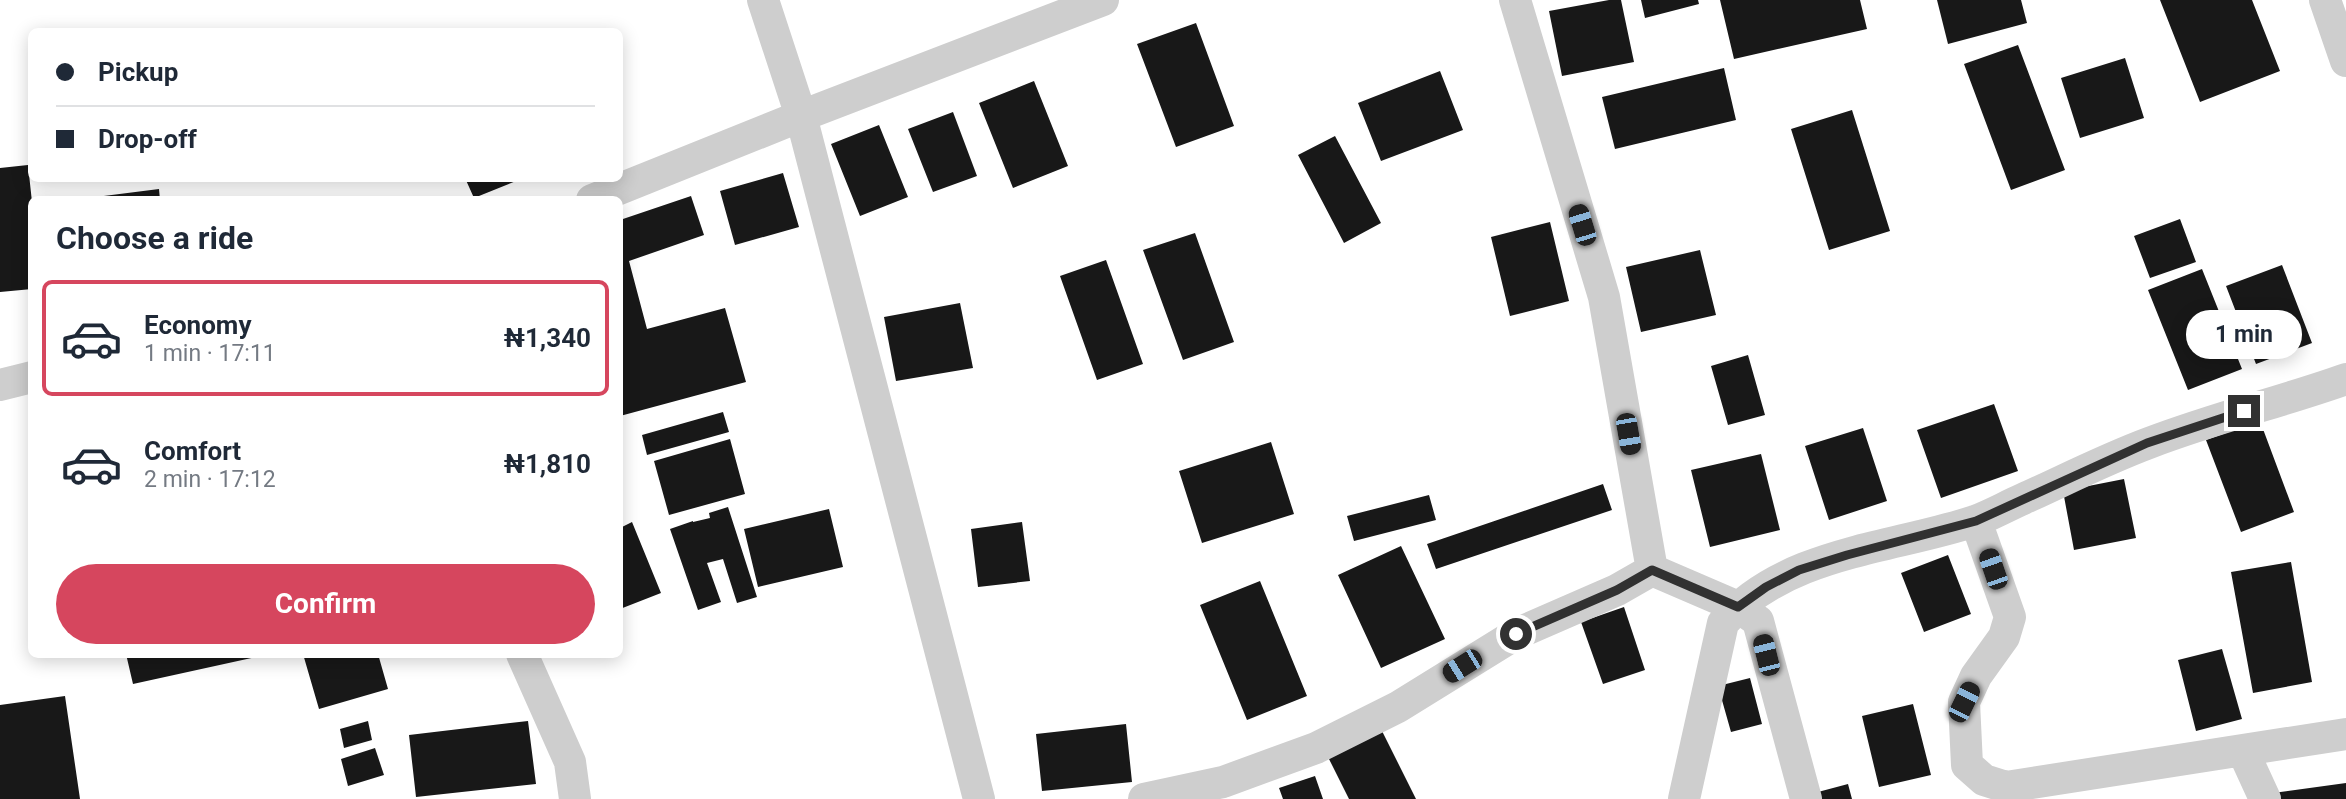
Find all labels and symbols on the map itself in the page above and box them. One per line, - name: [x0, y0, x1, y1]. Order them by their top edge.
- car: [1566, 202, 1599, 248]
- callout: 1 min: [2186, 310, 2302, 358]
- route end: [2228, 395, 2260, 427]
- car: [1615, 411, 1642, 457]
- car: [1977, 546, 2010, 592]
- route start: [1500, 618, 1532, 650]
- car: [1751, 632, 1782, 678]
- car: [1439, 646, 1486, 686]
- car: [1946, 679, 1983, 725]

